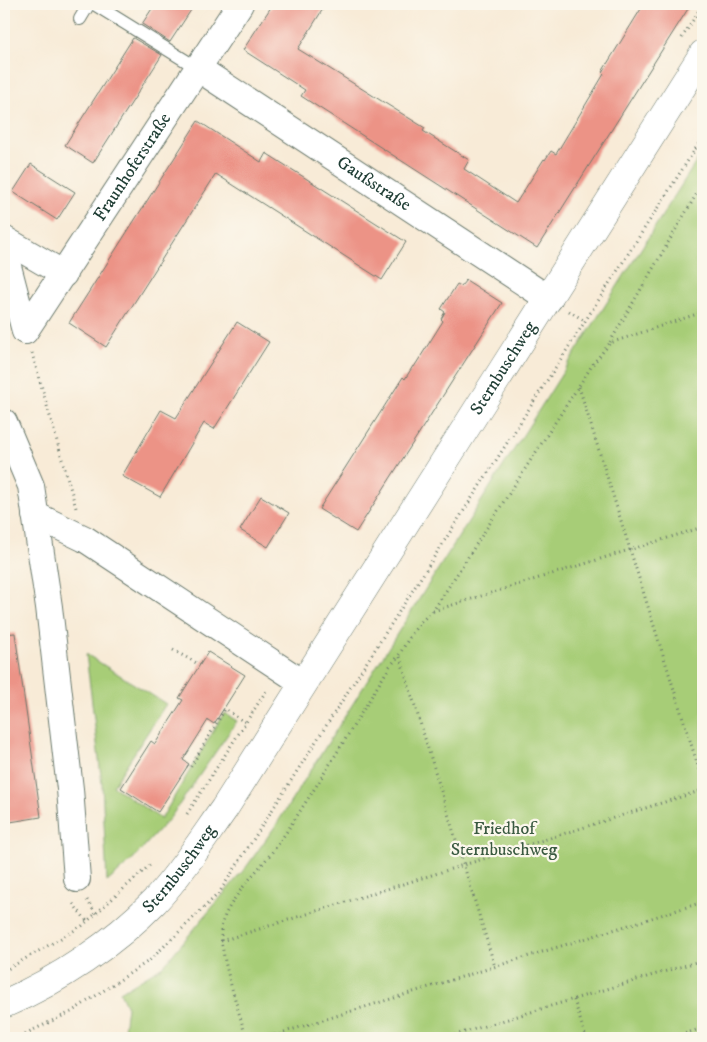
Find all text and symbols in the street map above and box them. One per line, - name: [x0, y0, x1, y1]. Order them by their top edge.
- street label: Fraunhoferstraße: [89, 109, 176, 226]
- street label: Gaußstraße: [332, 151, 415, 216]
- street label: Sternbuschweg: [466, 317, 542, 419]
- park label: Friedhof Sternbuschweg: [451, 818, 558, 861]
- street label: Sternbuschweg: [138, 820, 221, 918]

